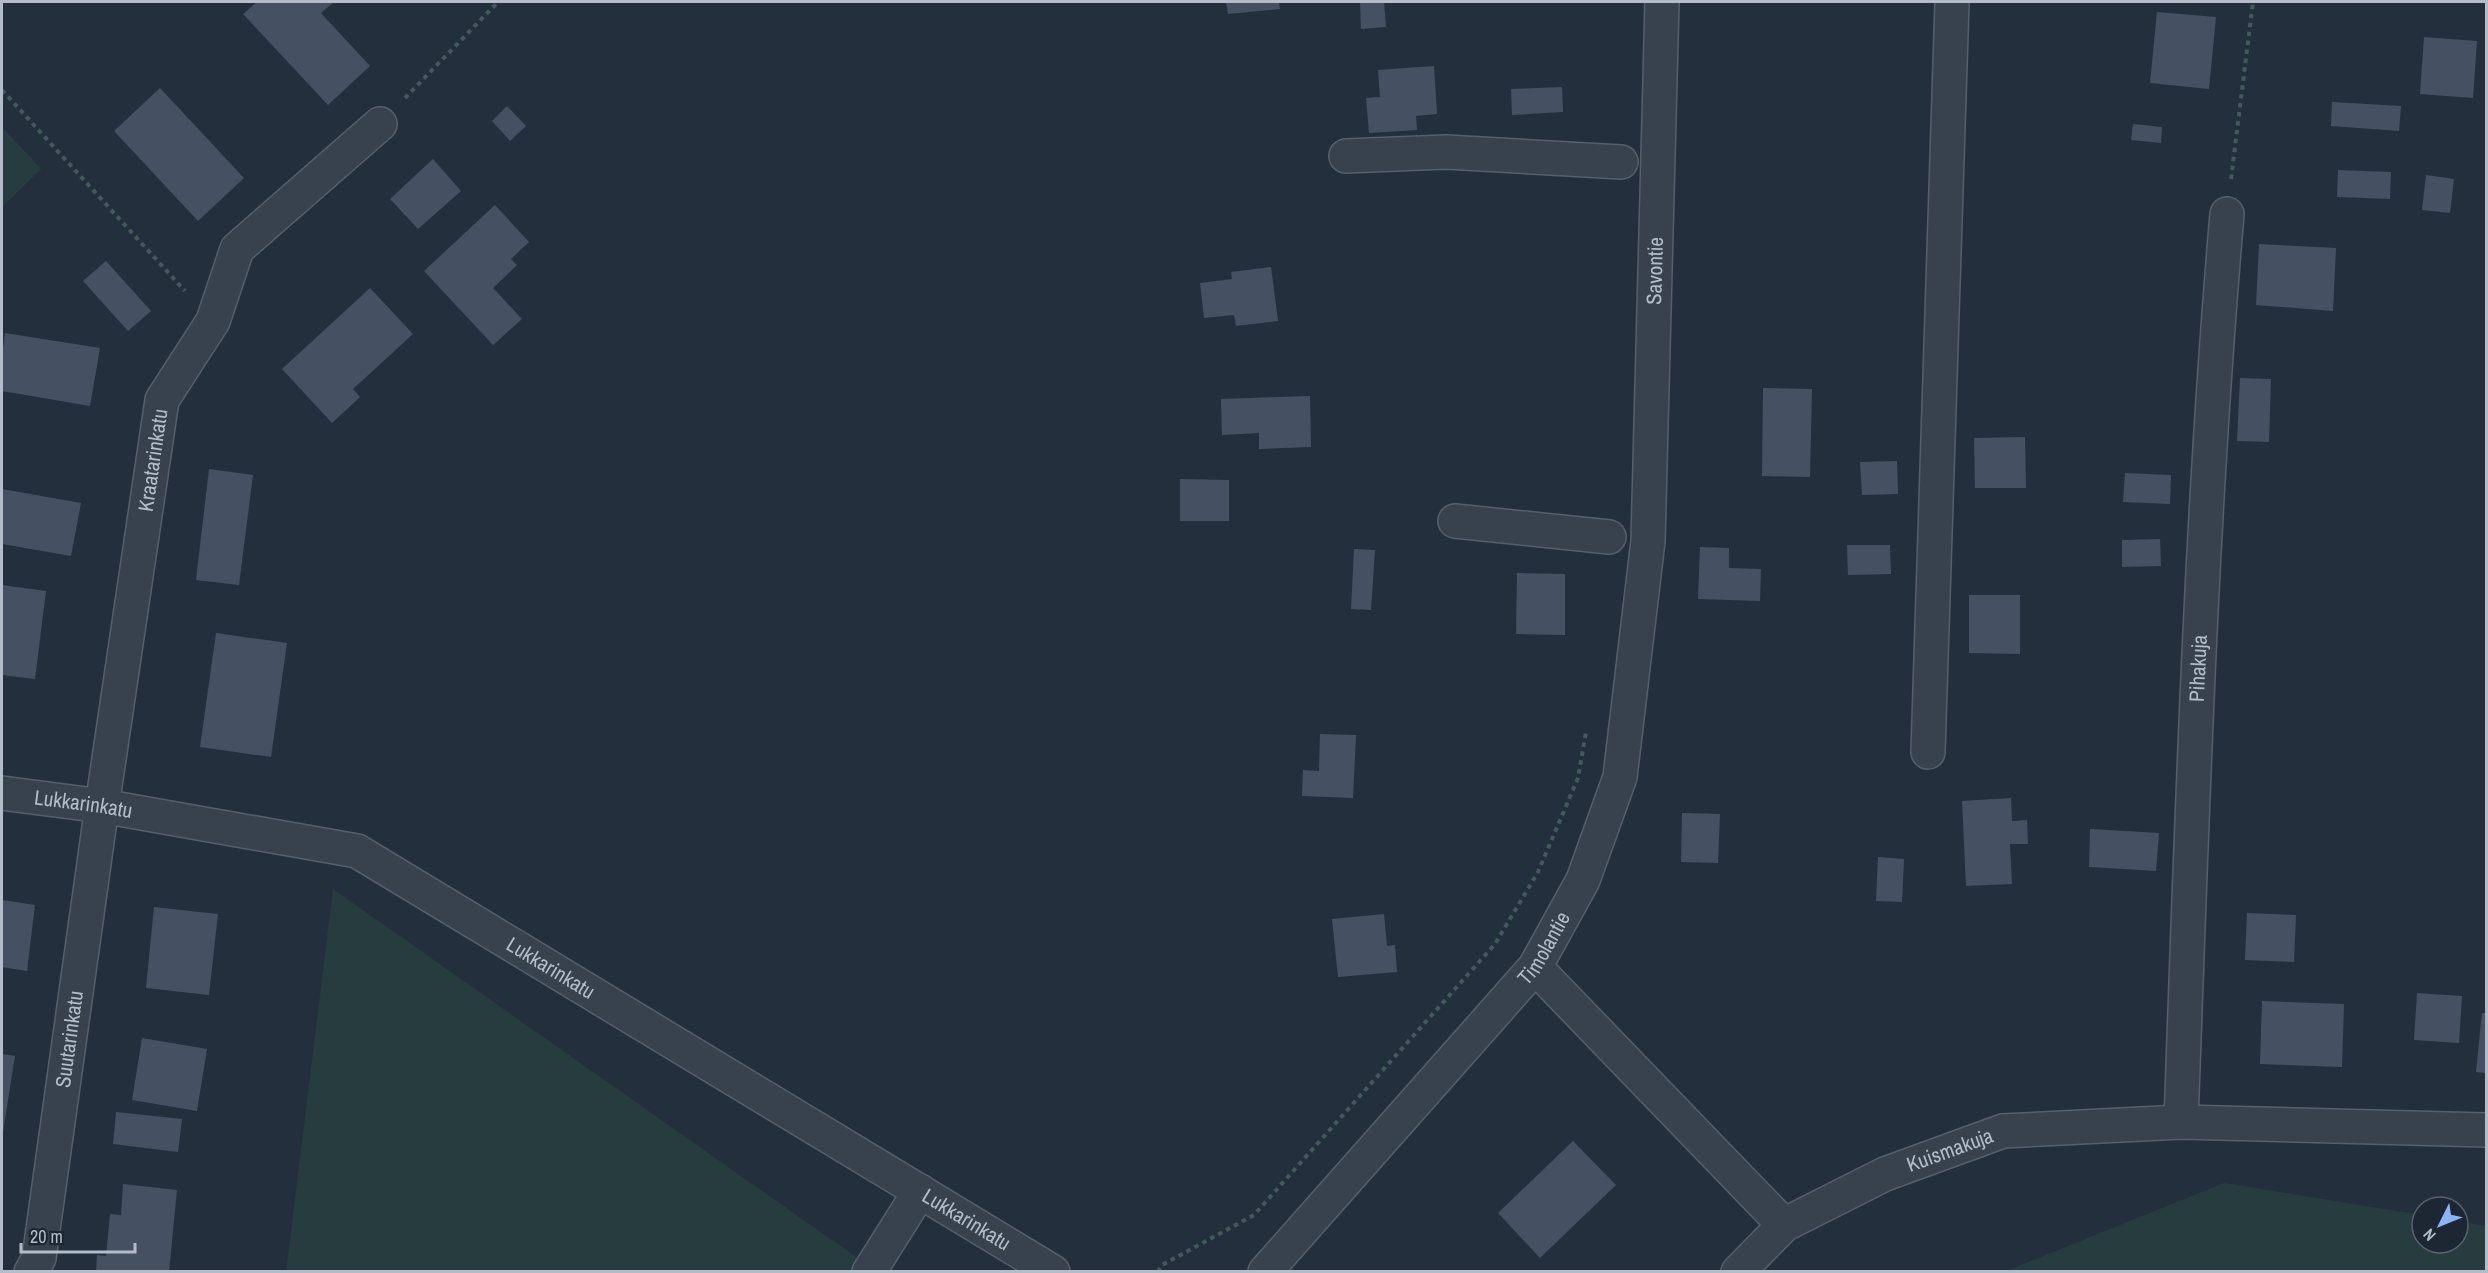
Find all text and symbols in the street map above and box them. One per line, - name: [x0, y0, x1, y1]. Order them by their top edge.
- street label: Savontie: [1639, 236, 1670, 305]
- street label: Kraatarinkatu: [131, 407, 175, 513]
- street label: Pihakuja: [2182, 634, 2214, 702]
- street label: Lukkarinkatu: [33, 782, 135, 825]
- street label: Timolantie: [1511, 906, 1577, 991]
- street label: Lukkarinkatu: [501, 930, 601, 1006]
- street label: Suutarinkatu: [48, 989, 90, 1090]
- street label: Kuismakuja: [1902, 1121, 1997, 1179]
- street label: Lukkarinkatu: [917, 1181, 1016, 1257]
- north arrow: [2410, 1195, 2470, 1255]
- scale bar: [21, 1216, 135, 1254]
- text: 20 m: [30, 1224, 63, 1249]
- text: N: [2418, 1224, 2440, 1246]

